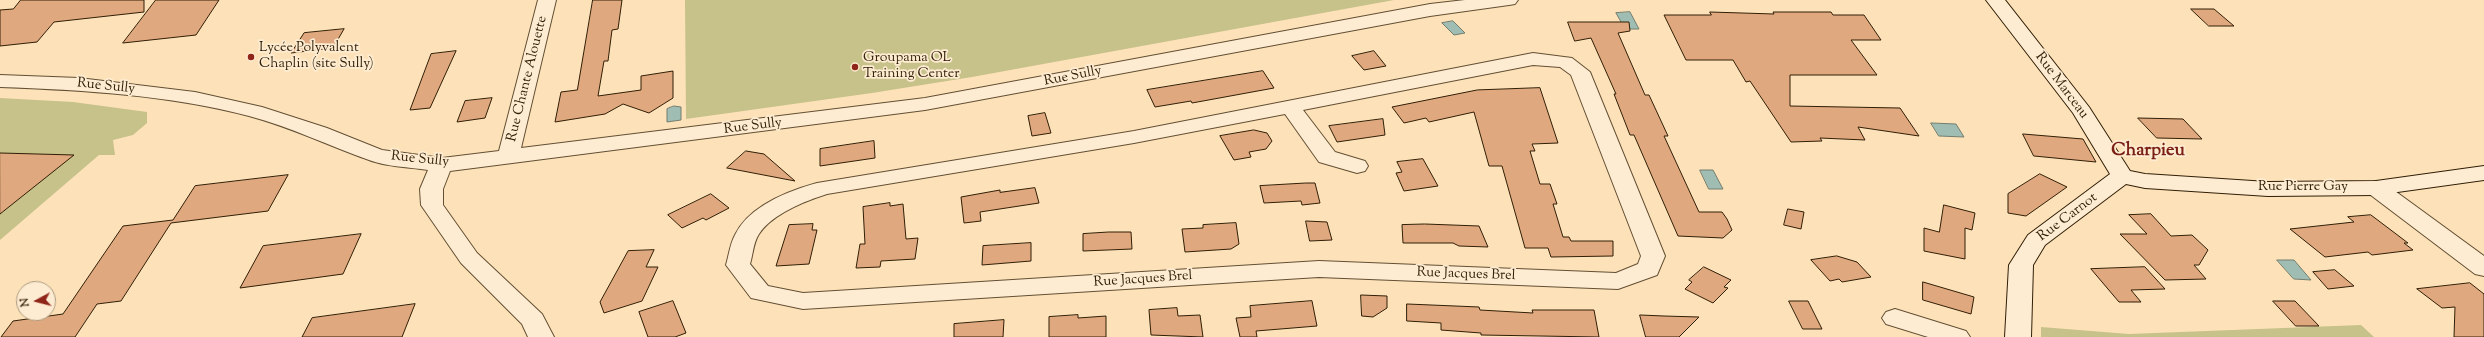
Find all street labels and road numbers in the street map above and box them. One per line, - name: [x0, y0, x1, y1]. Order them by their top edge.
- street label: Rue Chante Alouette: [504, 14, 552, 144]
- street label: Rue Marceau: [2031, 49, 2091, 123]
- street label: Rue Sully: [1043, 63, 1103, 91]
- street label: Rue Sully: [76, 76, 136, 98]
- street label: Rue Sully: [723, 115, 783, 139]
- street label: Rue Sully: [390, 149, 450, 171]
- street label: Rue Pierre Gay: [2258, 180, 2348, 196]
- street label: Rue Carnot: [2035, 190, 2101, 246]
- street label: Rue Jacques Brel: [1416, 265, 1516, 285]
- street label: Rue Jacques Brel: [1093, 268, 1193, 292]

